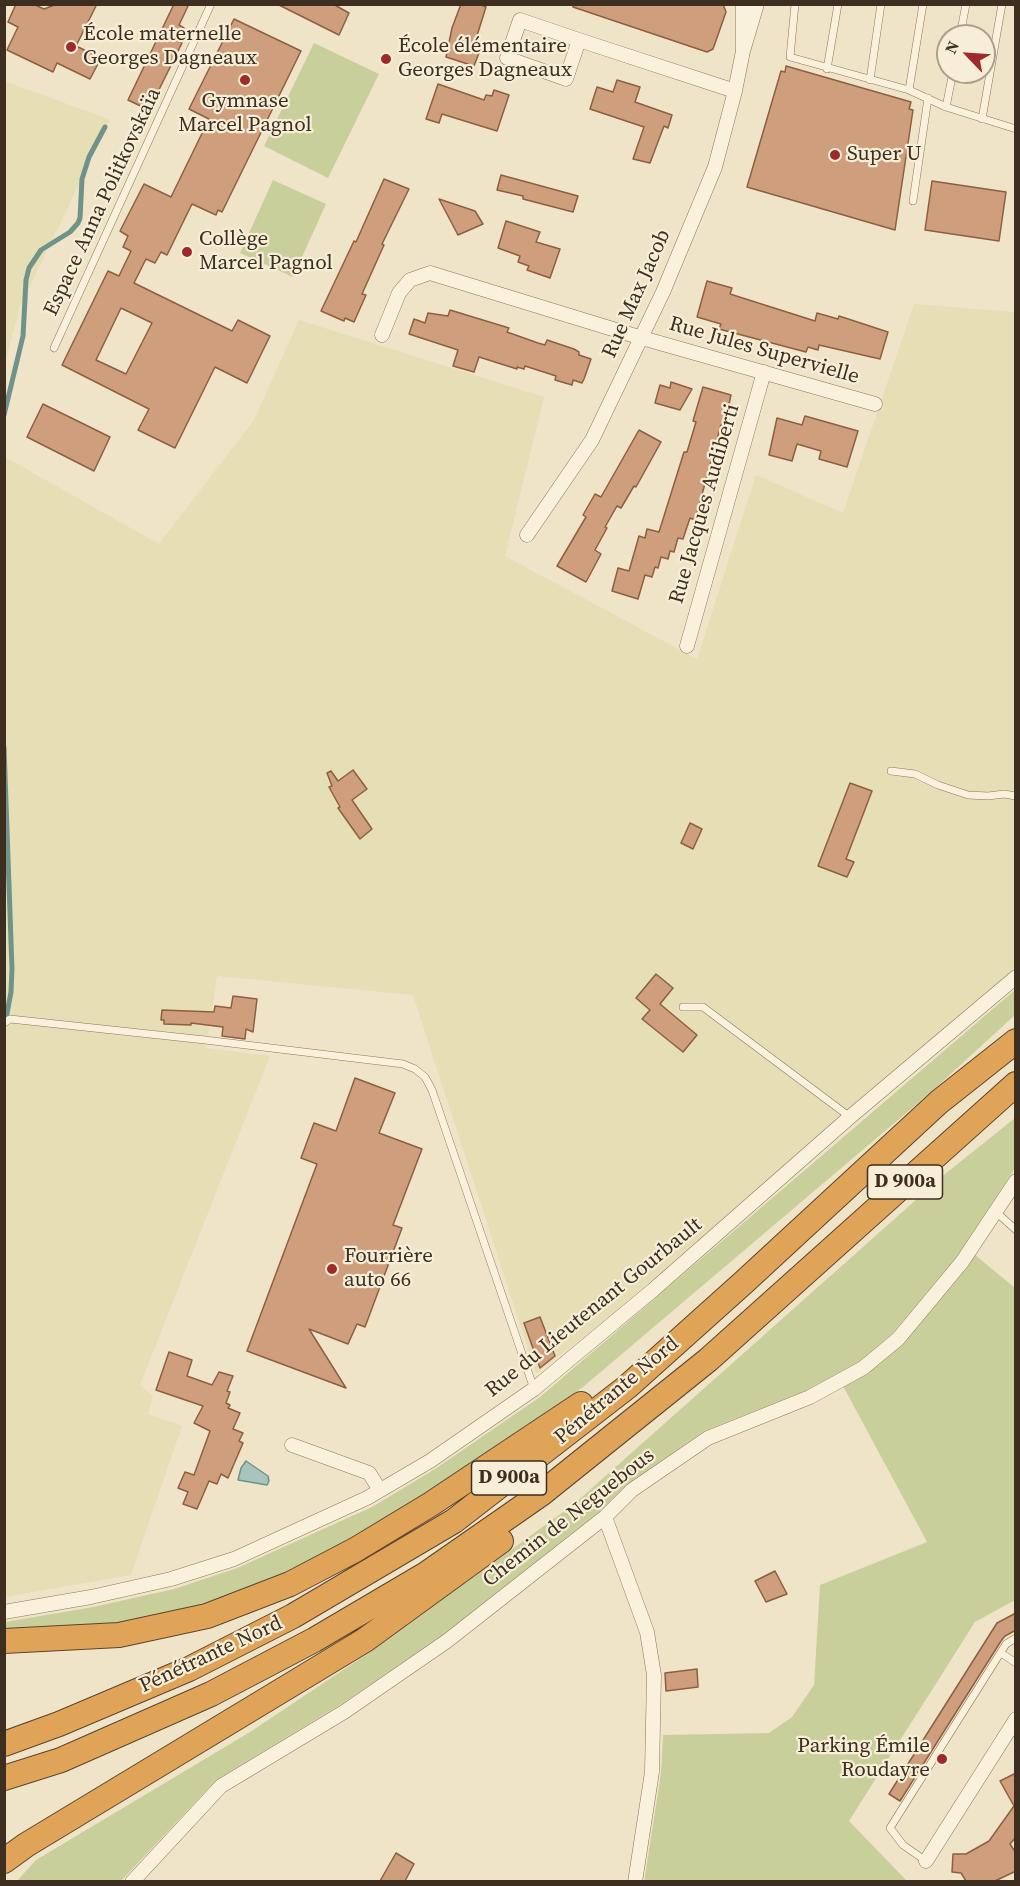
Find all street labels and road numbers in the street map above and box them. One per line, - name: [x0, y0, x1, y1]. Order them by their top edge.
- street label: Espace Anna Politkovskaïa: [39, 84, 167, 320]
- street label: Rue Max Jacob: [597, 226, 677, 362]
- street label: Rue Jules Supervielle: [666, 312, 862, 390]
- street label: Rue Jacques Audiberti: [664, 401, 746, 607]
- road number: D 900a: [868, 1165, 942, 1199]
- street label: Rue du Lieutenant Gourbault: [481, 1213, 707, 1403]
- street label: Pénétrante Nord: [550, 1332, 684, 1450]
- street label: Chemin de Neguebous: [478, 1443, 660, 1593]
- road number: D 900a: [472, 1461, 546, 1495]
- street label: Pénétrante Nord: [136, 1611, 286, 1699]

